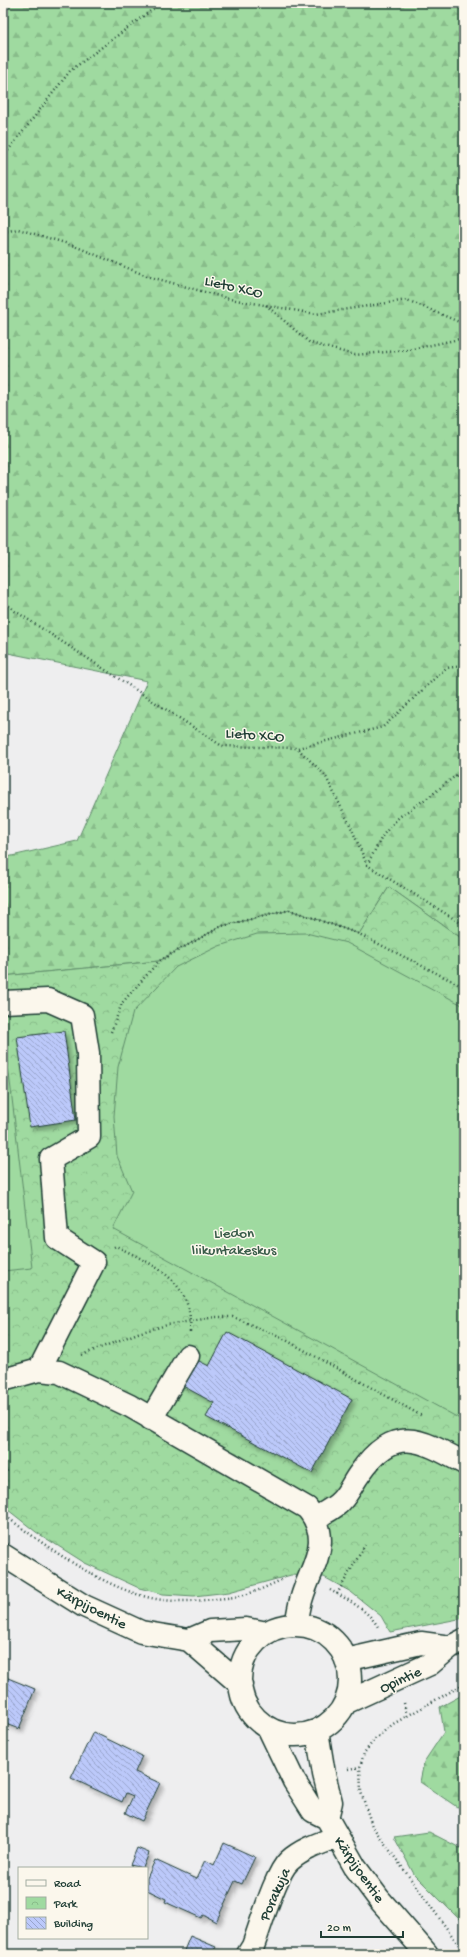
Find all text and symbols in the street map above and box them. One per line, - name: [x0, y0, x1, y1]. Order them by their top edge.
- street label: Lieto XCO: [203, 273, 264, 303]
- street label: Lieto XCO: [225, 725, 285, 747]
- park label: Liedon liikuntakeskus: [192, 1225, 277, 1260]
- street label: Kärpijoentie: [53, 1583, 130, 1634]
- street label: Opintie: [377, 1663, 425, 1698]
- street label: Kärpijoentie: [329, 1834, 388, 1907]
- street label: Porakuja: [256, 1865, 296, 1925]
- legend: [18, 1867, 148, 1939]
- text: Road: [54, 1878, 81, 1892]
- text: Park: [53, 1898, 79, 1912]
- scale bar: [321, 1913, 403, 1939]
- text: Building: [53, 1918, 93, 1932]
- text: 20 m: [327, 1922, 352, 1936]

